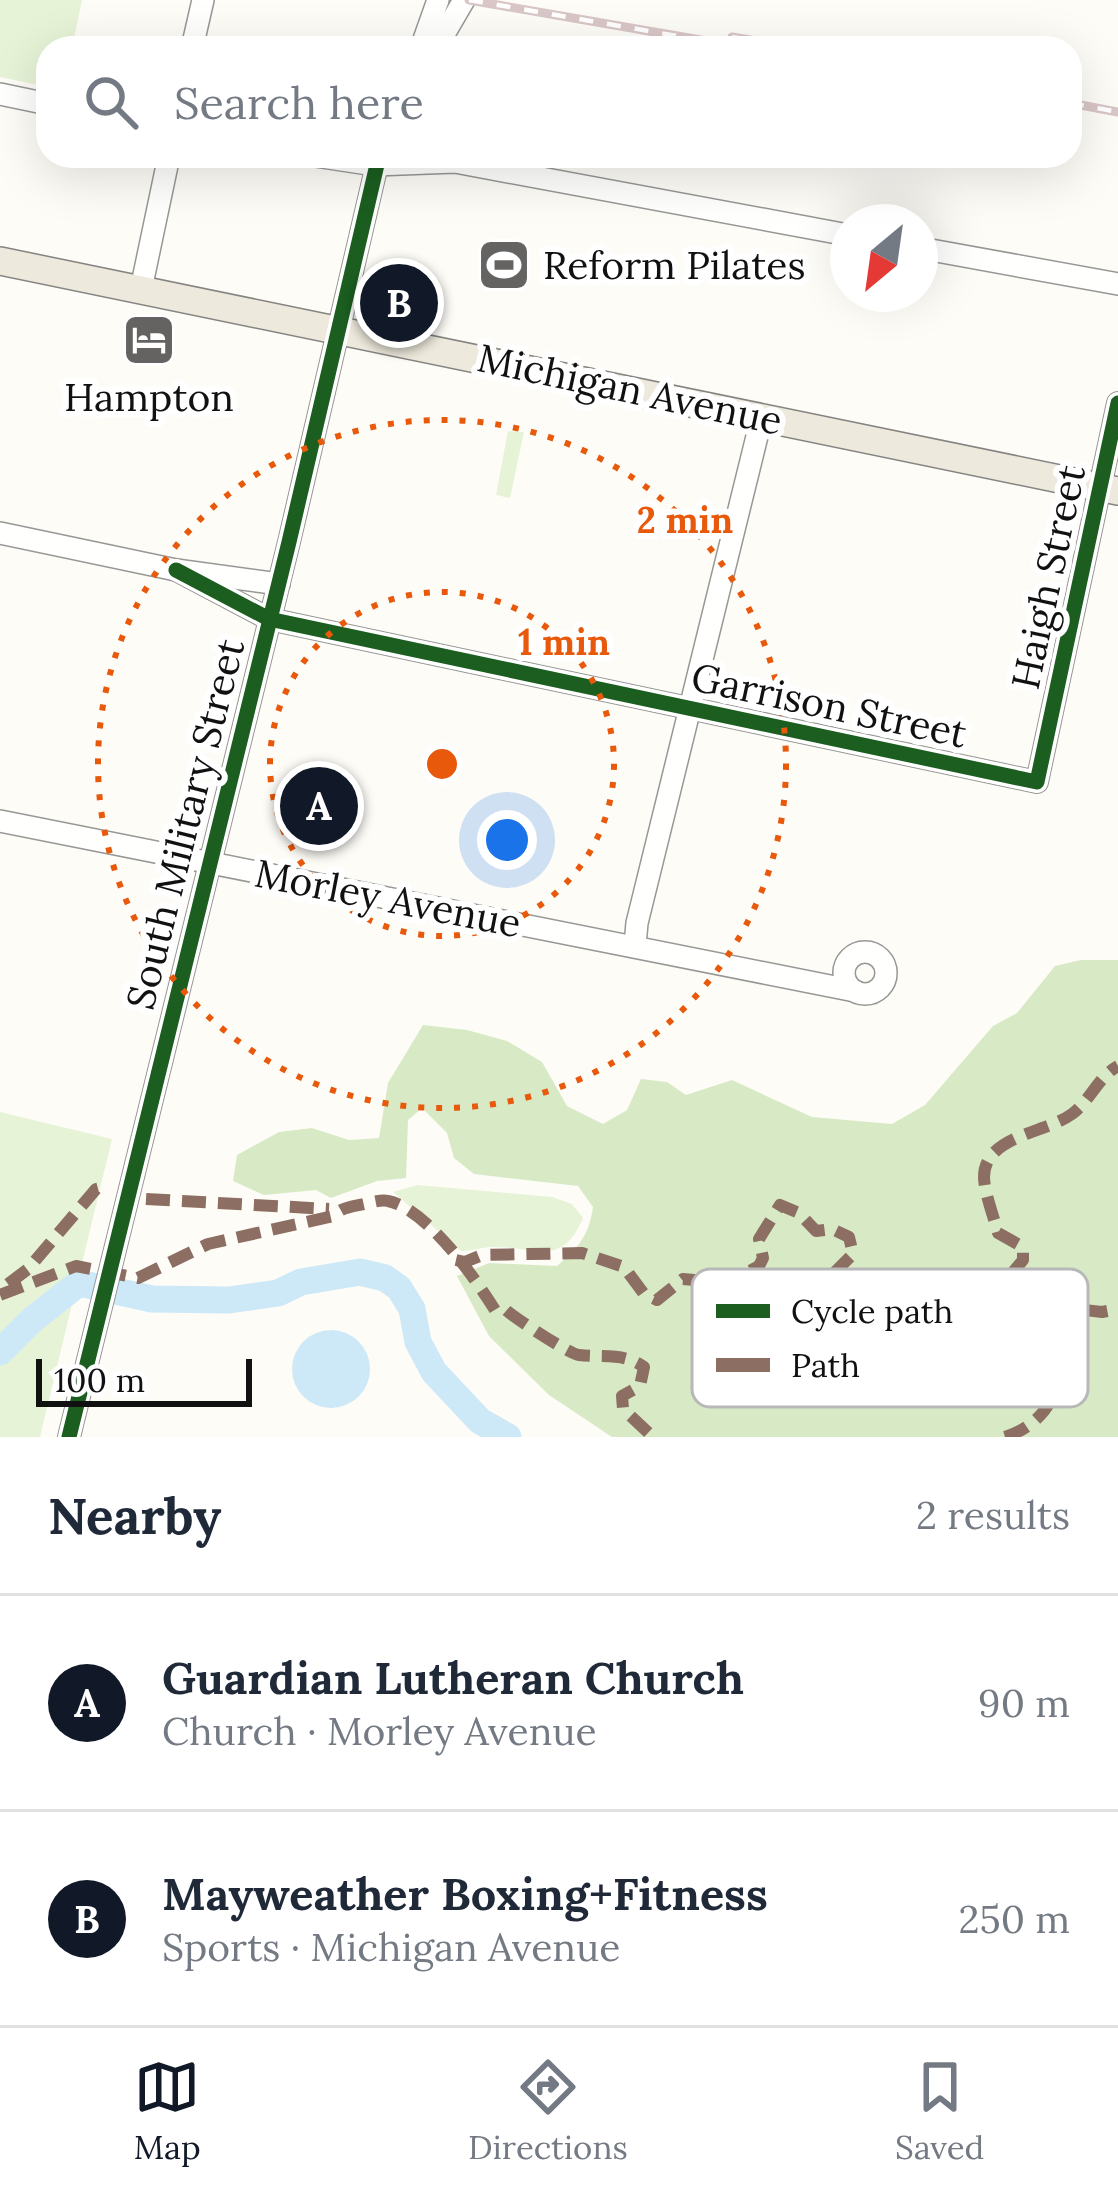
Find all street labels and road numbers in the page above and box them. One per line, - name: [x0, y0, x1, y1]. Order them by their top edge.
- street label: Michigan Avenue: [473, 332, 787, 446]
- street label: Haigh Street: [1000, 460, 1096, 694]
- street label: South Military Street: [115, 634, 255, 1014]
- street label: Garrison Street: [687, 651, 971, 759]
- street label: Morley Avenue: [251, 848, 525, 948]

